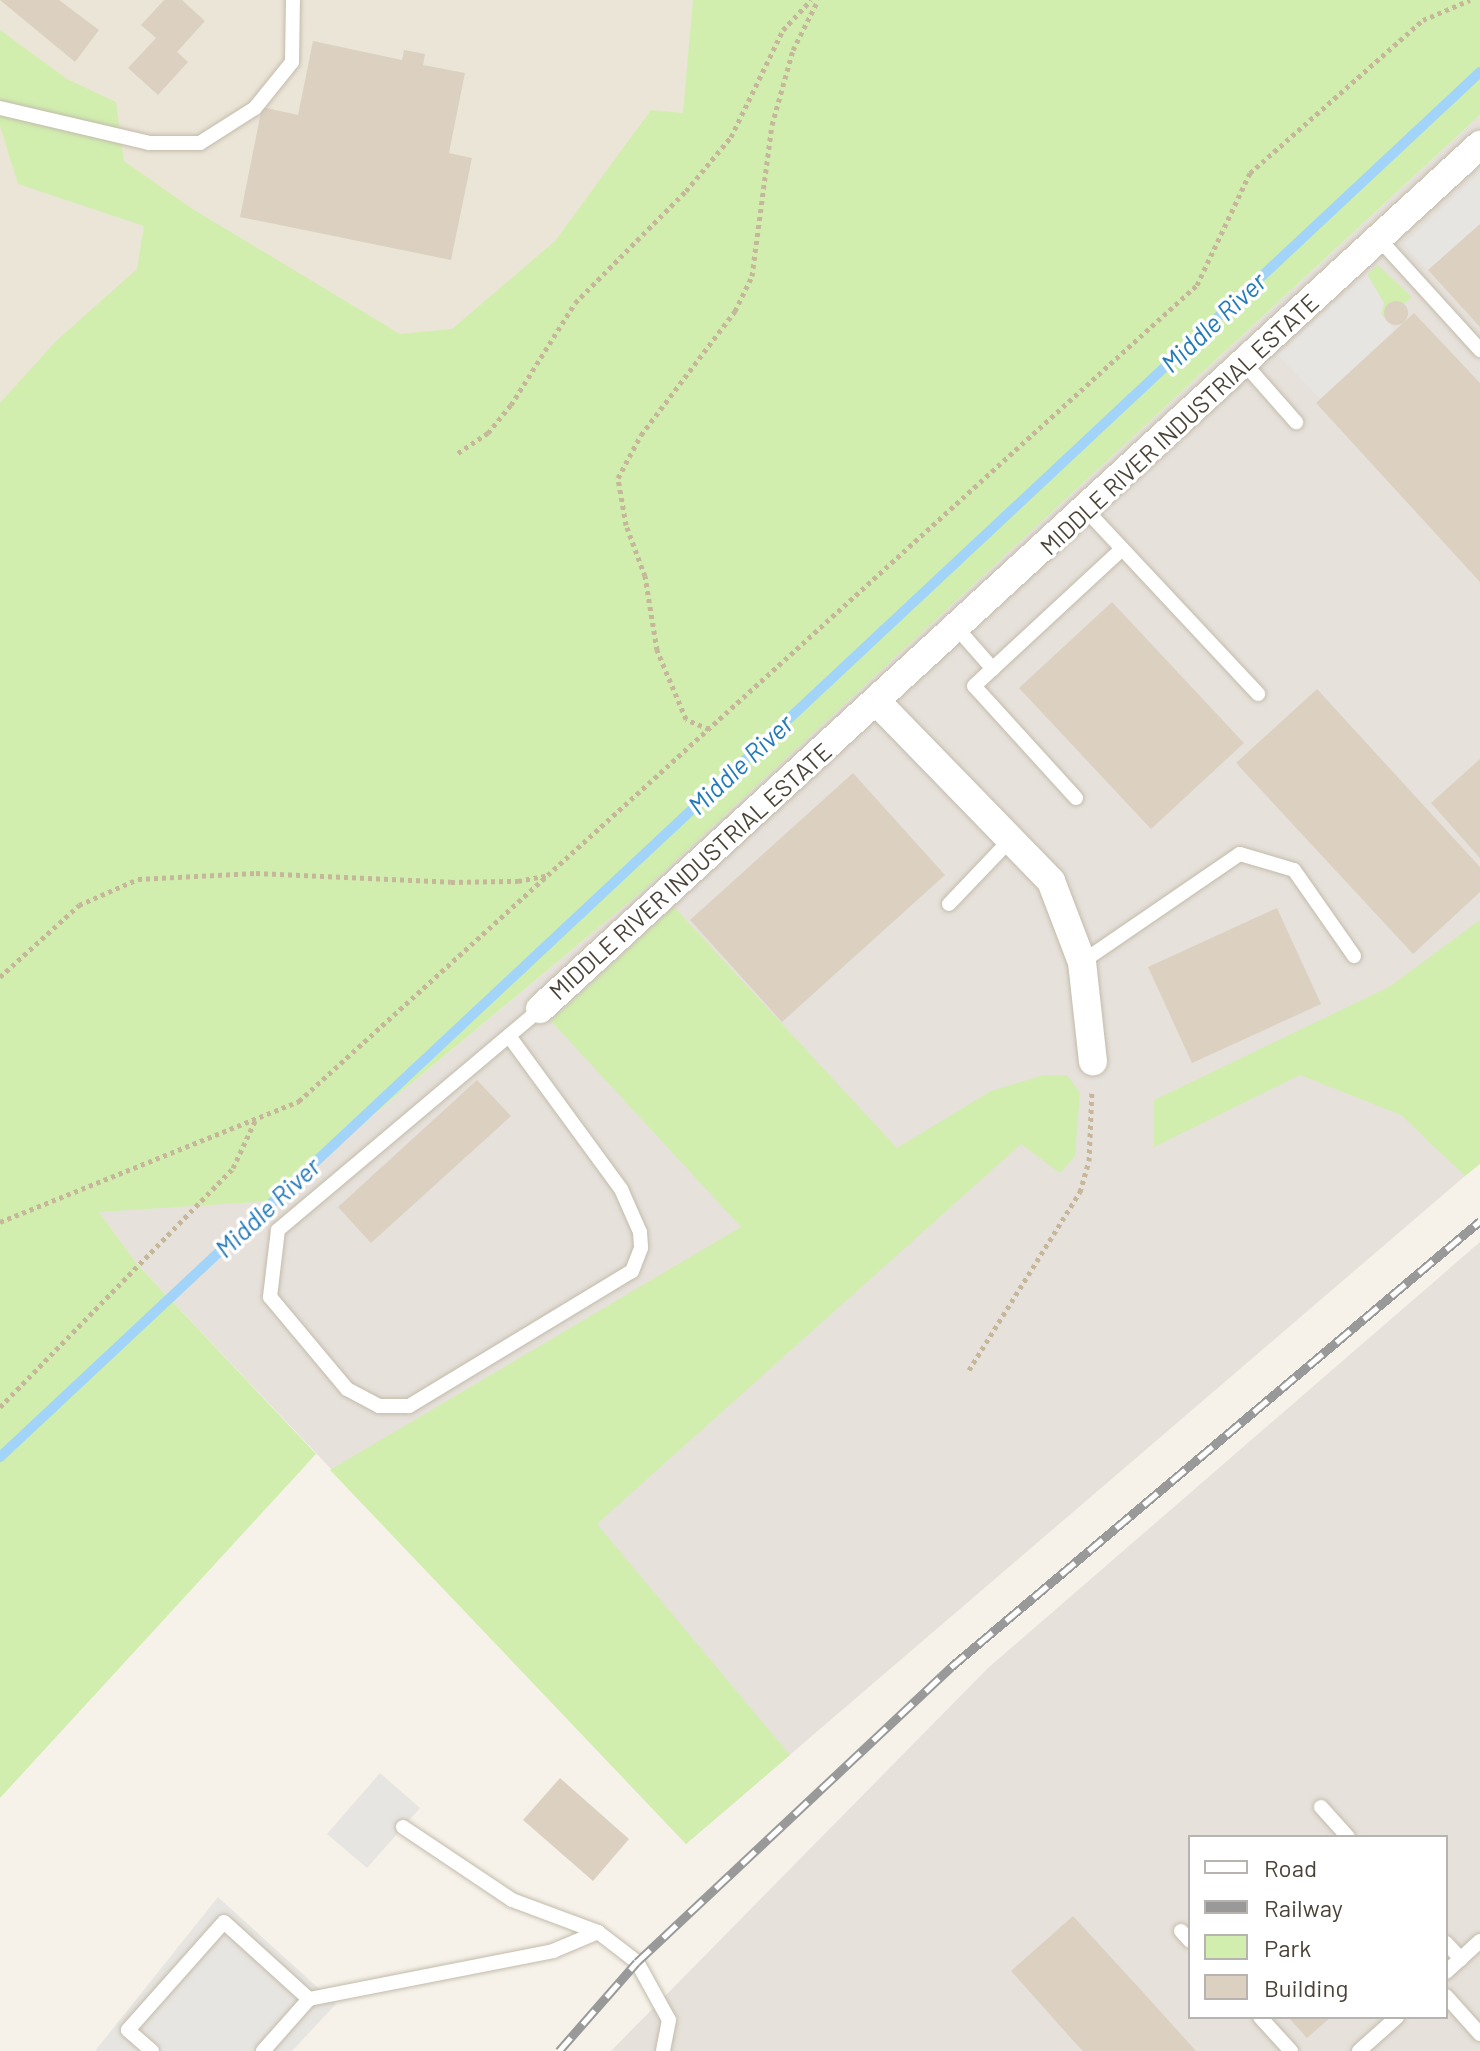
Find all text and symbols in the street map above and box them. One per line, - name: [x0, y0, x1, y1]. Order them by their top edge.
- water label: Middle River: [1154, 265, 1272, 379]
- street label: MIDDLE RIVER INDUSTRIAL ESTATE: [1034, 287, 1324, 561]
- water label: Middle River: [681, 707, 799, 821]
- street label: MIDDLE RIVER INDUSTRIAL ESTATE: [543, 737, 837, 1005]
- water label: Middle River: [208, 1150, 326, 1264]
- legend: [1188, 1835, 1448, 2019]
- text: Road: [1264, 1853, 1317, 1882]
- text: Railway: [1264, 1893, 1343, 1922]
- text: Park: [1264, 1933, 1311, 1962]
- text: Building: [1264, 1973, 1348, 2002]

